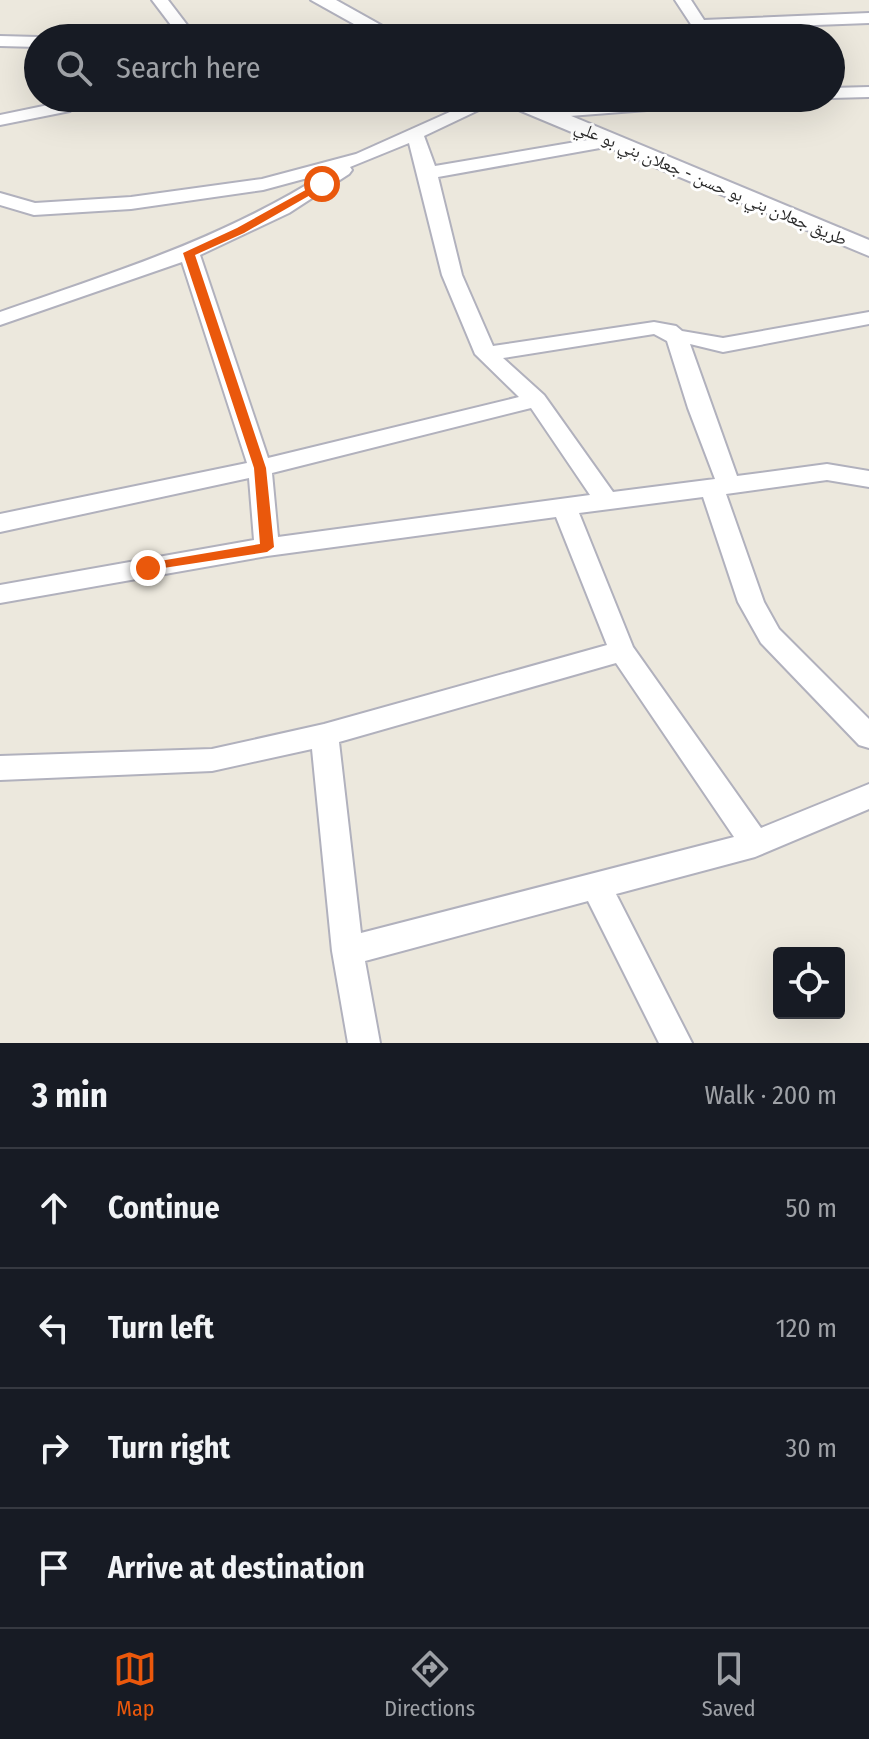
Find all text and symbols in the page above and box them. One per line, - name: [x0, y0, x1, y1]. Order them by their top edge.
- search box: [24, 24, 845, 112]
- icon: search: [52, 46, 96, 90]
- text: Search here: [116, 50, 261, 86]
- street label: طريق جعلان بني بو حسن - جعلان بني بو علي: [570, 115, 851, 254]
- route start: [304, 166, 340, 202]
- route end: [130, 550, 166, 586]
- map controls: [773, 947, 845, 1019]
- button: locate: [773, 947, 845, 1019]
- text: 3 min: [32, 1075, 108, 1116]
- text: Walk · 200 m: [704, 1080, 837, 1111]
- icon: ahead: [32, 1186, 76, 1230]
- text: Continue: [108, 1190, 220, 1226]
- text: 50 m: [785, 1193, 837, 1224]
- icon: left: [32, 1306, 76, 1350]
- text: Turn left: [108, 1310, 214, 1346]
- text: 120 m: [776, 1313, 837, 1344]
- icon: right: [32, 1426, 76, 1470]
- text: Turn right: [108, 1430, 230, 1466]
- text: 30 m: [786, 1433, 837, 1464]
- icon: arrive: [32, 1546, 76, 1590]
- text: Arrive at destination: [108, 1550, 365, 1586]
- tab: Map: [113, 1647, 157, 1722]
- tab: Directions: [384, 1647, 475, 1722]
- tab: Saved: [702, 1647, 756, 1722]

